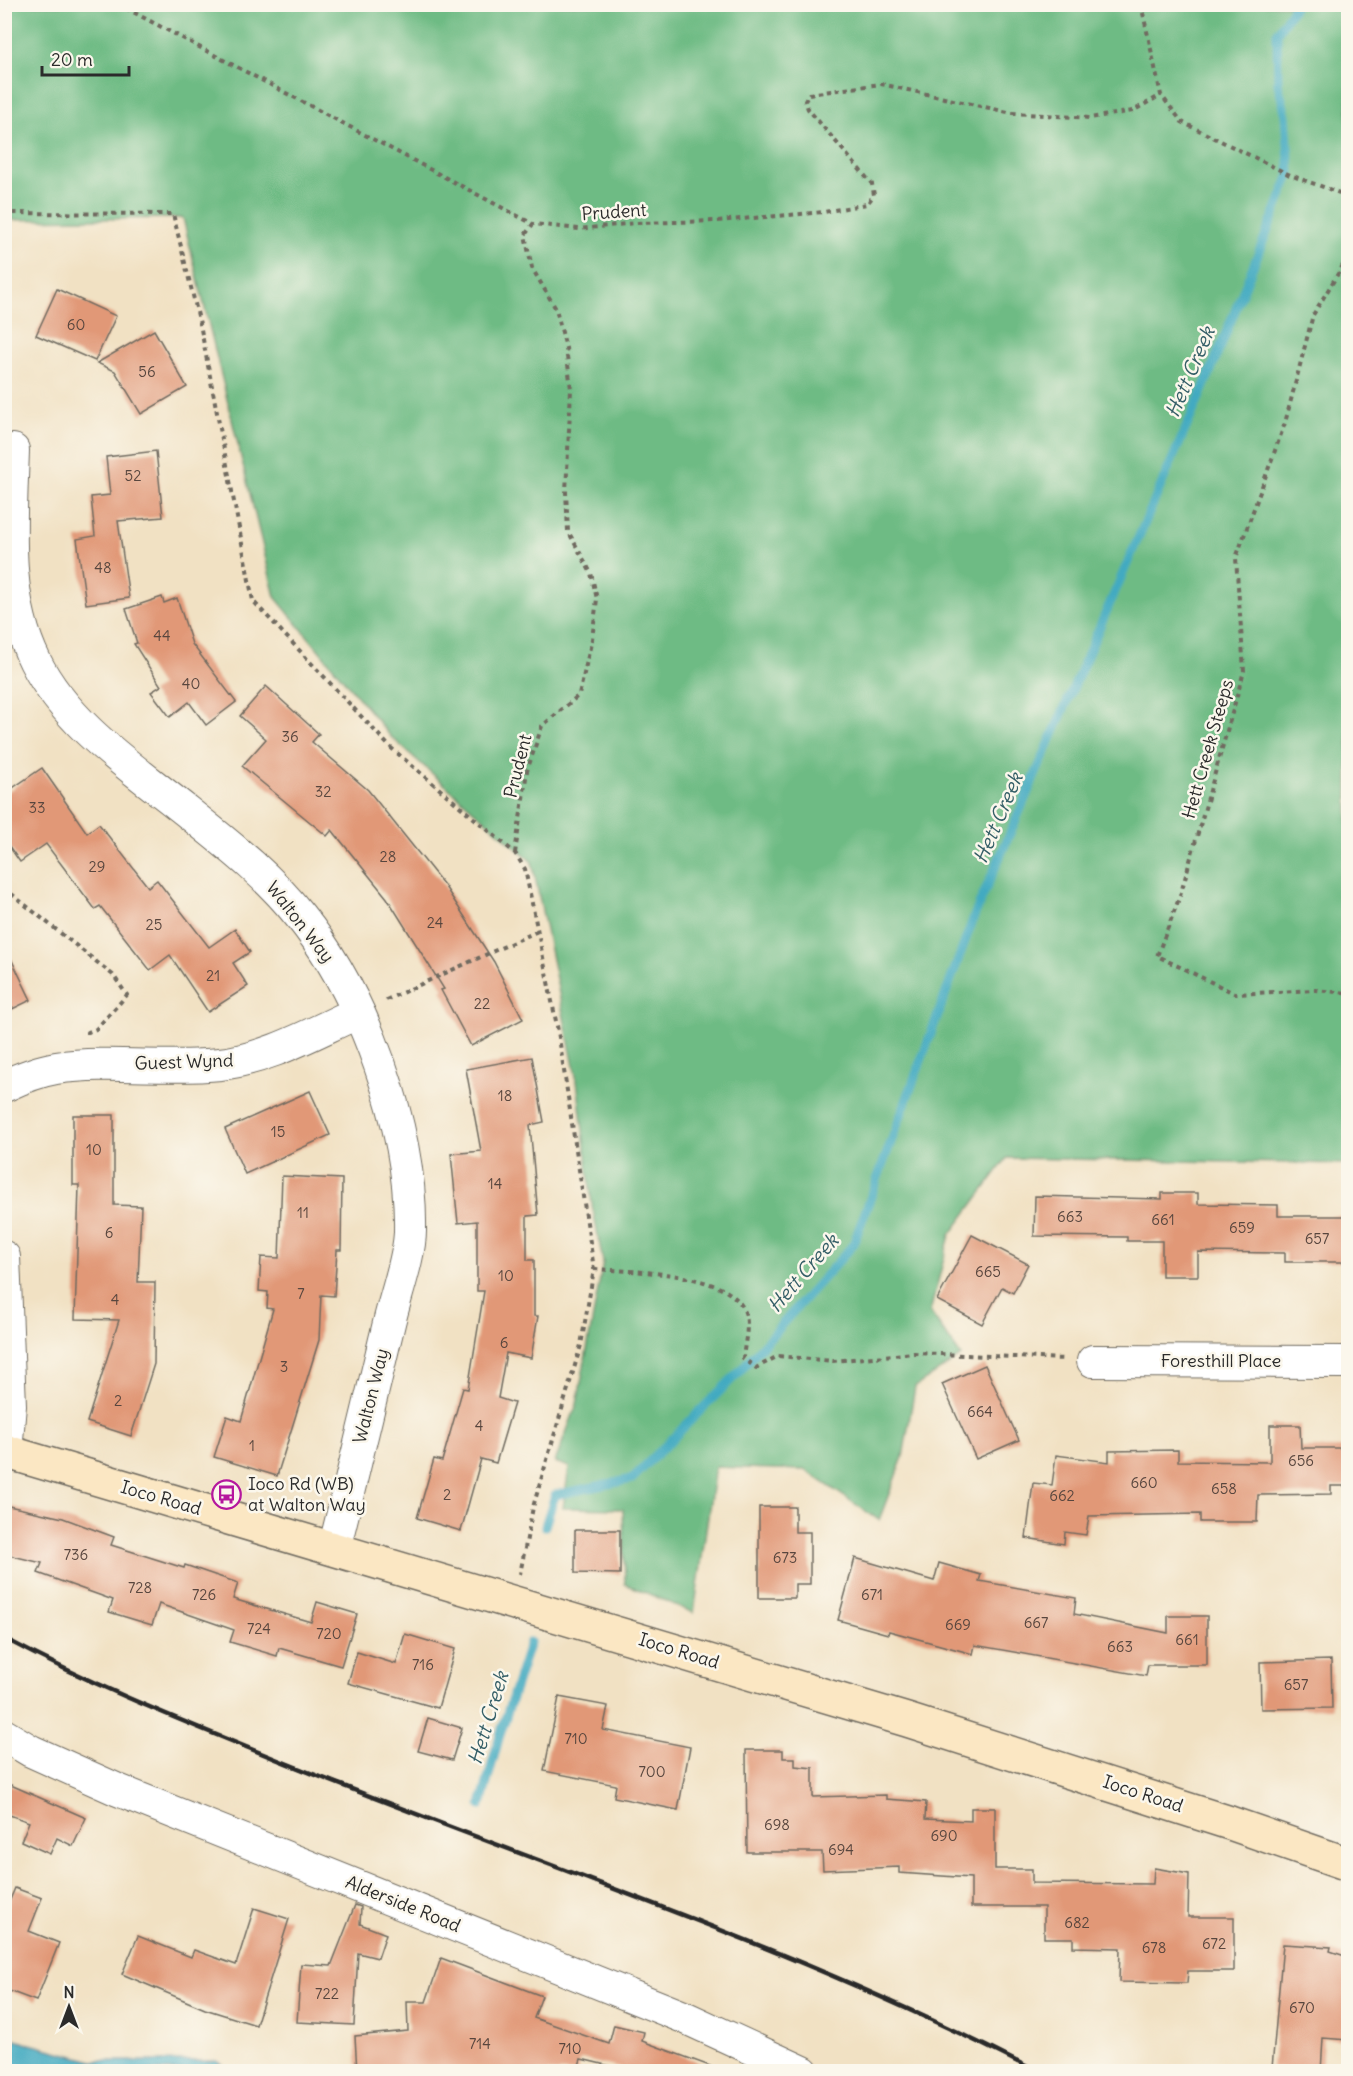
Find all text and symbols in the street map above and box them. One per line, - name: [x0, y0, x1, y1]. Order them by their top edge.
- scale bar: [42, 39, 129, 77]
- text: 20 m: [51, 48, 93, 71]
- street label: Prudent: [581, 198, 647, 225]
- house number: 60: [67, 315, 85, 334]
- water label: Hett Creek: [1159, 321, 1220, 421]
- house number: 56: [138, 362, 156, 381]
- house number: 52: [125, 466, 141, 485]
- house number: 48: [94, 558, 112, 577]
- house number: 44: [153, 626, 171, 645]
- house number: 40: [182, 674, 200, 693]
- street label: Hett Creek Steeps: [1177, 677, 1238, 821]
- house number: 36: [281, 727, 299, 746]
- street label: Prudent: [498, 732, 537, 800]
- water label: Hett Creek: [967, 767, 1028, 867]
- house number: 32: [315, 782, 331, 801]
- house number: 33: [28, 798, 46, 817]
- house number: 28: [380, 847, 396, 866]
- house number: 29: [89, 857, 105, 876]
- street label: Walton Way: [261, 876, 339, 967]
- house number: 24: [427, 913, 444, 932]
- house number: 25: [146, 915, 162, 934]
- house number: 21: [206, 966, 220, 985]
- house number: 22: [474, 994, 490, 1013]
- street label: Guest Wynd: [134, 1048, 234, 1075]
- house number: 18: [498, 1086, 512, 1105]
- house number: 15: [271, 1122, 285, 1141]
- house number: 10: [86, 1140, 102, 1159]
- house number: 14: [488, 1174, 503, 1193]
- house number: 11: [297, 1203, 309, 1222]
- house number: 663: [1057, 1207, 1083, 1226]
- house number: 661: [1151, 1210, 1175, 1229]
- house number: 659: [1229, 1218, 1255, 1237]
- house number: 6: [105, 1223, 113, 1242]
- water label: Hett Creek: [762, 1227, 845, 1317]
- house number: 657: [1305, 1229, 1329, 1248]
- house number: 665: [975, 1262, 1001, 1281]
- house number: 10: [498, 1266, 514, 1285]
- house number: 7: [297, 1284, 305, 1303]
- house number: 4: [111, 1290, 120, 1309]
- house number: 6: [500, 1333, 508, 1352]
- street label: Walton Way: [348, 1346, 393, 1446]
- street label: Foresthill Place: [1161, 1349, 1281, 1372]
- house number: 3: [280, 1357, 288, 1376]
- house number: 2: [114, 1391, 122, 1410]
- house number: 664: [967, 1402, 993, 1421]
- house number: 4: [475, 1416, 484, 1435]
- house number: 1: [249, 1436, 255, 1455]
- house number: 656: [1288, 1451, 1314, 1470]
- place label: Ioco Rd (WB) at Walton Way: [248, 1472, 366, 1516]
- house number: 660: [1130, 1473, 1158, 1492]
- street label: Ioco Road: [118, 1475, 205, 1520]
- bus stop icon: Ioco Rd (WB) at Walton Way: [211, 1478, 243, 1510]
- house number: 658: [1211, 1479, 1237, 1498]
- house number: 2: [443, 1485, 451, 1504]
- house number: 662: [1049, 1486, 1075, 1505]
- house number: 736: [64, 1545, 88, 1564]
- house number: 673: [773, 1548, 797, 1567]
- house number: 728: [128, 1578, 152, 1597]
- house number: 726: [192, 1585, 216, 1604]
- house number: 671: [861, 1585, 883, 1604]
- house number: 667: [1024, 1613, 1048, 1632]
- house number: 669: [945, 1615, 971, 1634]
- house number: 724: [247, 1619, 271, 1638]
- house number: 720: [316, 1624, 342, 1643]
- street label: Ioco Road: [636, 1627, 723, 1674]
- house number: 661: [1175, 1630, 1199, 1649]
- house number: 663: [1107, 1637, 1133, 1656]
- house number: 716: [412, 1655, 434, 1674]
- water label: Hett Creek: [462, 1667, 514, 1767]
- house number: 657: [1284, 1675, 1308, 1694]
- house number: 710: [564, 1729, 588, 1748]
- house number: 700: [638, 1762, 666, 1781]
- street label: Ioco Road: [1100, 1770, 1187, 1817]
- house number: 698: [764, 1815, 790, 1834]
- house number: 690: [930, 1826, 958, 1845]
- house number: 694: [828, 1840, 854, 1859]
- street label: Alderside Road: [342, 1870, 464, 1937]
- house number: 682: [1064, 1913, 1090, 1932]
- house number: 672: [1202, 1934, 1226, 1953]
- house number: 678: [1142, 1938, 1166, 1957]
- north arrow: [39, 1977, 99, 2037]
- text: N: [63, 1982, 75, 2002]
- house number: 722: [315, 1984, 339, 2003]
- house number: 670: [1289, 1998, 1315, 2017]
- house number: 714: [469, 2034, 491, 2053]
- house number: 710: [558, 2039, 582, 2058]

